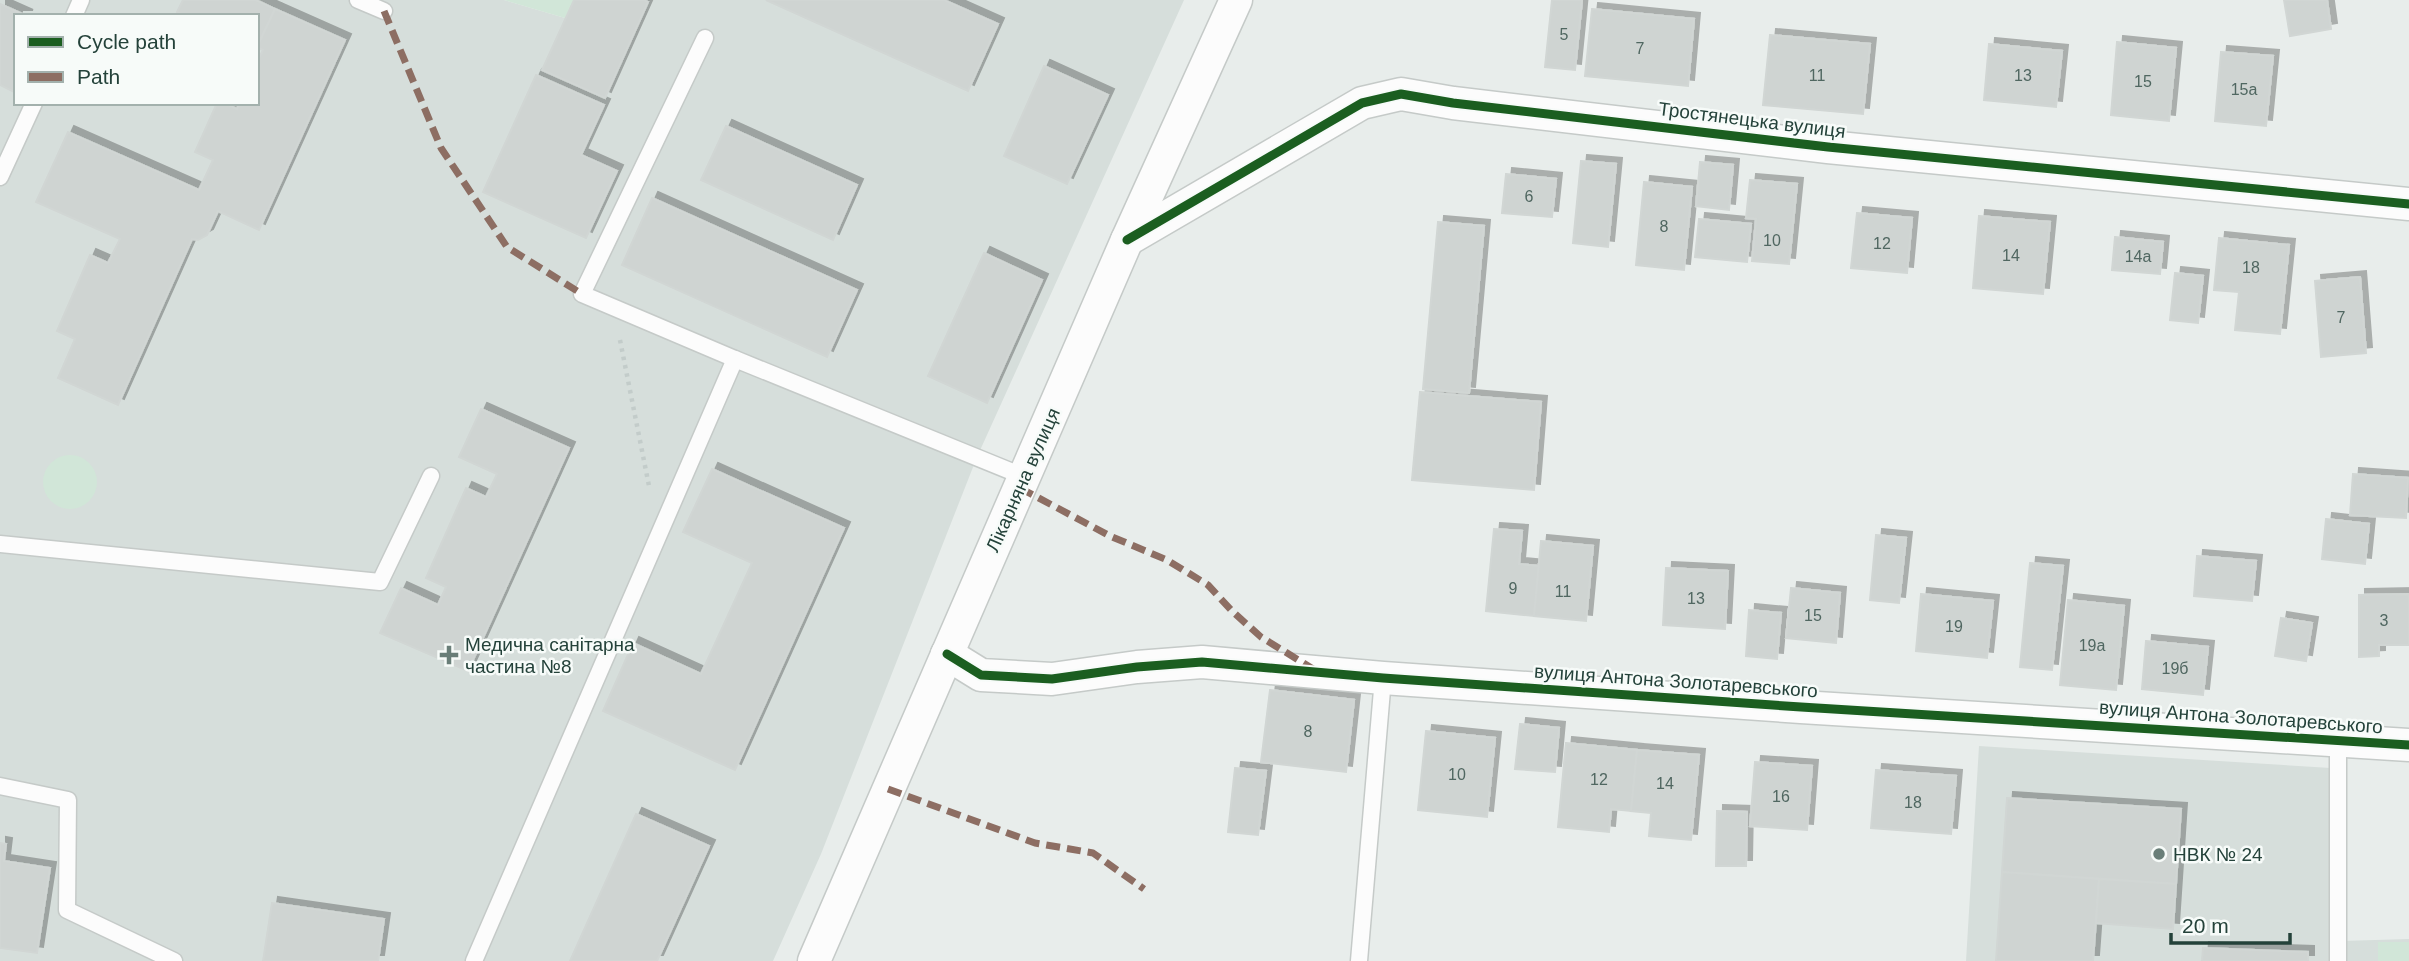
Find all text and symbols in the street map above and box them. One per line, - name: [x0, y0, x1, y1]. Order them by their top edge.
- legend: [14, 14, 259, 105]
- house number: 5: [1560, 26, 1569, 43]
- text: Cycle path: [77, 30, 176, 53]
- house number: 7: [1636, 40, 1645, 57]
- text: Path: [77, 65, 120, 88]
- house number: 11: [1809, 67, 1825, 84]
- house number: 13: [2014, 67, 2032, 84]
- house number: 15: [2134, 73, 2152, 90]
- house number: 15а: [2231, 81, 2257, 98]
- street label: Тростянецька вулиця: [1657, 98, 1847, 142]
- house number: 6: [1525, 188, 1534, 205]
- house number: 8: [1660, 218, 1669, 235]
- house number: 10: [1763, 232, 1781, 249]
- house number: 12: [1873, 235, 1891, 252]
- house number: 14: [2002, 247, 2020, 264]
- house number: 14а: [2125, 248, 2151, 265]
- house number: 18: [2242, 259, 2260, 276]
- house number: 7: [2337, 309, 2346, 326]
- street label: Лікарняна вулиця: [982, 405, 1064, 555]
- house number: 9: [1509, 580, 1518, 597]
- house number: 11: [1555, 583, 1571, 600]
- house number: 13: [1687, 590, 1705, 607]
- house number: 15: [1804, 607, 1822, 624]
- house number: 3: [2380, 612, 2389, 629]
- house number: 19: [1945, 618, 1963, 635]
- place label: Медична санітарна частина №8: [465, 634, 635, 677]
- house number: 19а: [2079, 637, 2105, 654]
- marker: Медична санітарна частина №8: [439, 645, 459, 665]
- house number: 19б: [2162, 660, 2188, 677]
- street label: вулиця Антона Золотаревського: [1534, 661, 1818, 701]
- street label: вулиця Антона Золотаревського: [2099, 697, 2383, 737]
- house number: 8: [1304, 723, 1313, 740]
- house number: 10: [1448, 766, 1466, 783]
- house number: 12: [1590, 771, 1608, 788]
- house number: 14: [1656, 775, 1674, 792]
- house number: 16: [1772, 788, 1790, 805]
- house number: 18: [1904, 794, 1922, 811]
- place label: НВК № 24: [2173, 844, 2263, 865]
- marker: НВК № 24: [2151, 846, 2167, 862]
- scale bar: [2171, 902, 2290, 946]
- text: 20 m: [2182, 914, 2229, 937]

